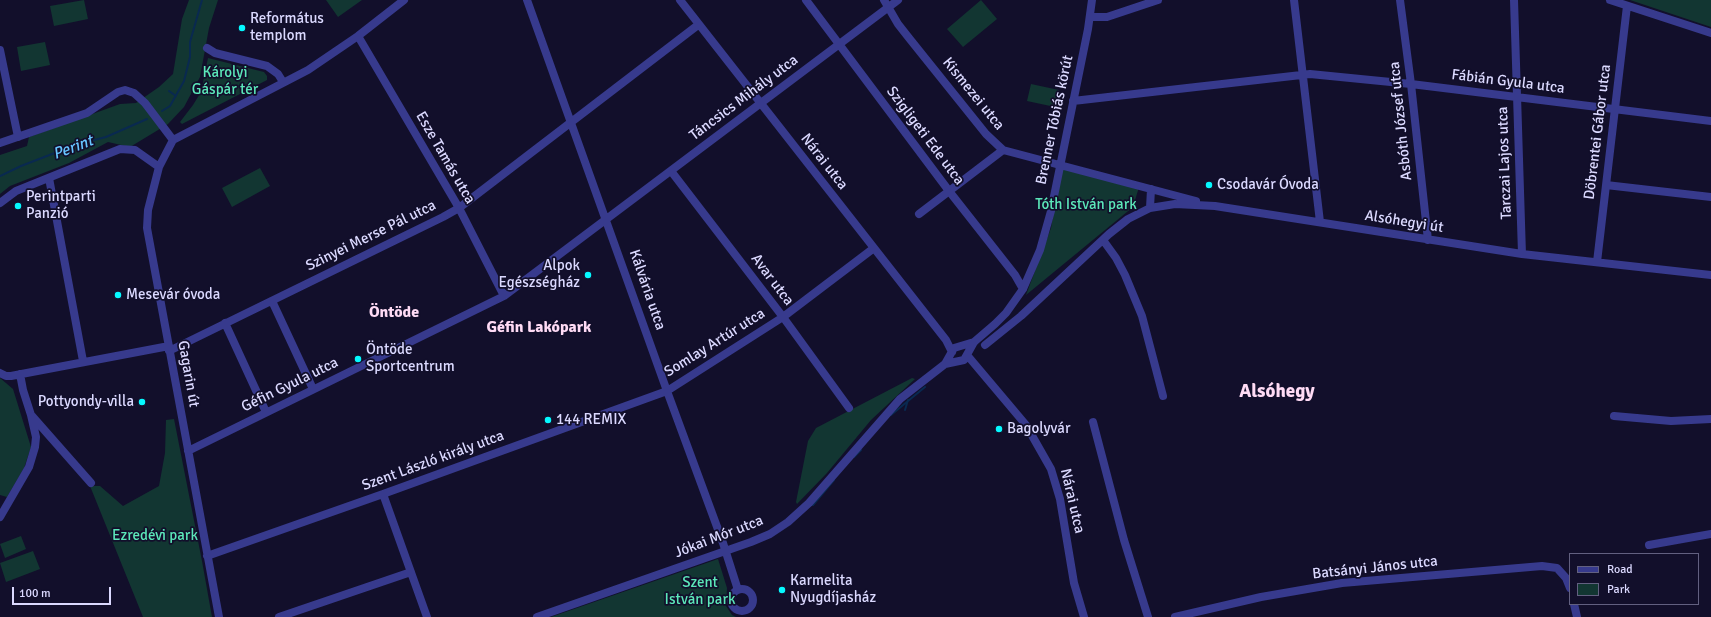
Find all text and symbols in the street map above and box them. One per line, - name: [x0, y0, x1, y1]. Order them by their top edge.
- place label: Református templom: [250, 10, 324, 45]
- marker: Református templom: [237, 23, 247, 33]
- street label: Táncsics Mihály utca: [686, 51, 802, 145]
- street label: Kismezei utca: [938, 54, 1008, 134]
- street label: Brenner Tóbiás körút: [1033, 54, 1077, 186]
- street label: Asbóth József utca: [1386, 61, 1416, 181]
- street label: Döbrentei Gábor utca: [1581, 63, 1615, 201]
- park label: Károlyi Gáspár tér: [192, 64, 258, 99]
- street label: Fábián Gyula utca: [1450, 66, 1566, 98]
- street label: Szigligeti Ede utca: [882, 83, 968, 189]
- street label: Tarczai Lajos utca: [1494, 106, 1516, 220]
- street label: Esze Tamás utca: [411, 109, 479, 207]
- street label: Nárai utca: [797, 130, 851, 194]
- water label: Perint: [50, 132, 96, 164]
- place label: Csodavár Óvoda: [1217, 176, 1319, 194]
- marker: Csodavár Óvoda: [1204, 180, 1214, 190]
- place label: Perintparti Panzió: [26, 188, 96, 223]
- park label: Tóth István park: [1035, 196, 1137, 214]
- street label: Szinyei Merse Pál utca: [303, 197, 439, 275]
- marker: Perintparti Panzió: [13, 201, 23, 211]
- street label: Alsóhegyi út: [1363, 207, 1445, 237]
- street label: Kálvária utca: [625, 247, 669, 333]
- street label: Avar utca: [747, 251, 797, 309]
- place label: Alpok Egészségház: [499, 257, 580, 292]
- marker: Alpok Egészségház: [583, 270, 593, 280]
- place label: Mesevár óvoda: [126, 286, 220, 304]
- marker: Mesevár óvoda: [113, 290, 123, 300]
- district label: Öntöde: [369, 303, 419, 323]
- street label: Somlay Artúr utca: [661, 305, 769, 381]
- district label: Géfin Lakópark: [487, 318, 591, 338]
- street label: Gagarin út: [173, 339, 203, 409]
- place label: Öntöde Sportcentrum: [366, 341, 455, 376]
- street label: Géfin Gyula utca: [239, 354, 341, 416]
- marker: Öntöde Sportcentrum: [353, 354, 363, 364]
- district label: Alsóhegy: [1239, 381, 1315, 403]
- place label: Pottyondy-villa: [38, 393, 134, 411]
- marker: Pottyondy-villa: [137, 397, 147, 407]
- place label: 144 REMIX: [556, 411, 626, 429]
- marker: 144 REMIX: [543, 415, 553, 425]
- place label: Bagolyvár: [1007, 420, 1070, 438]
- marker: Bagolyvár: [994, 424, 1004, 434]
- street label: Szent László király utca: [359, 427, 507, 495]
- street label: Nárai utca: [1056, 467, 1088, 535]
- street label: Jókai Mór utca: [672, 512, 766, 562]
- park label: Ezredévi park: [112, 527, 198, 545]
- street label: Batsányi János utca: [1311, 552, 1439, 584]
- legend: [1569, 553, 1699, 605]
- text: Road: [1607, 562, 1633, 577]
- place label: Karmelita Nyugdíjasház: [790, 572, 876, 607]
- park label: Szent István park: [665, 574, 735, 609]
- scale bar: [14, 579, 113, 605]
- text: Park: [1607, 582, 1630, 597]
- marker: Karmelita Nyugdíjasház: [777, 585, 787, 595]
- text: 100 m: [19, 586, 51, 601]

